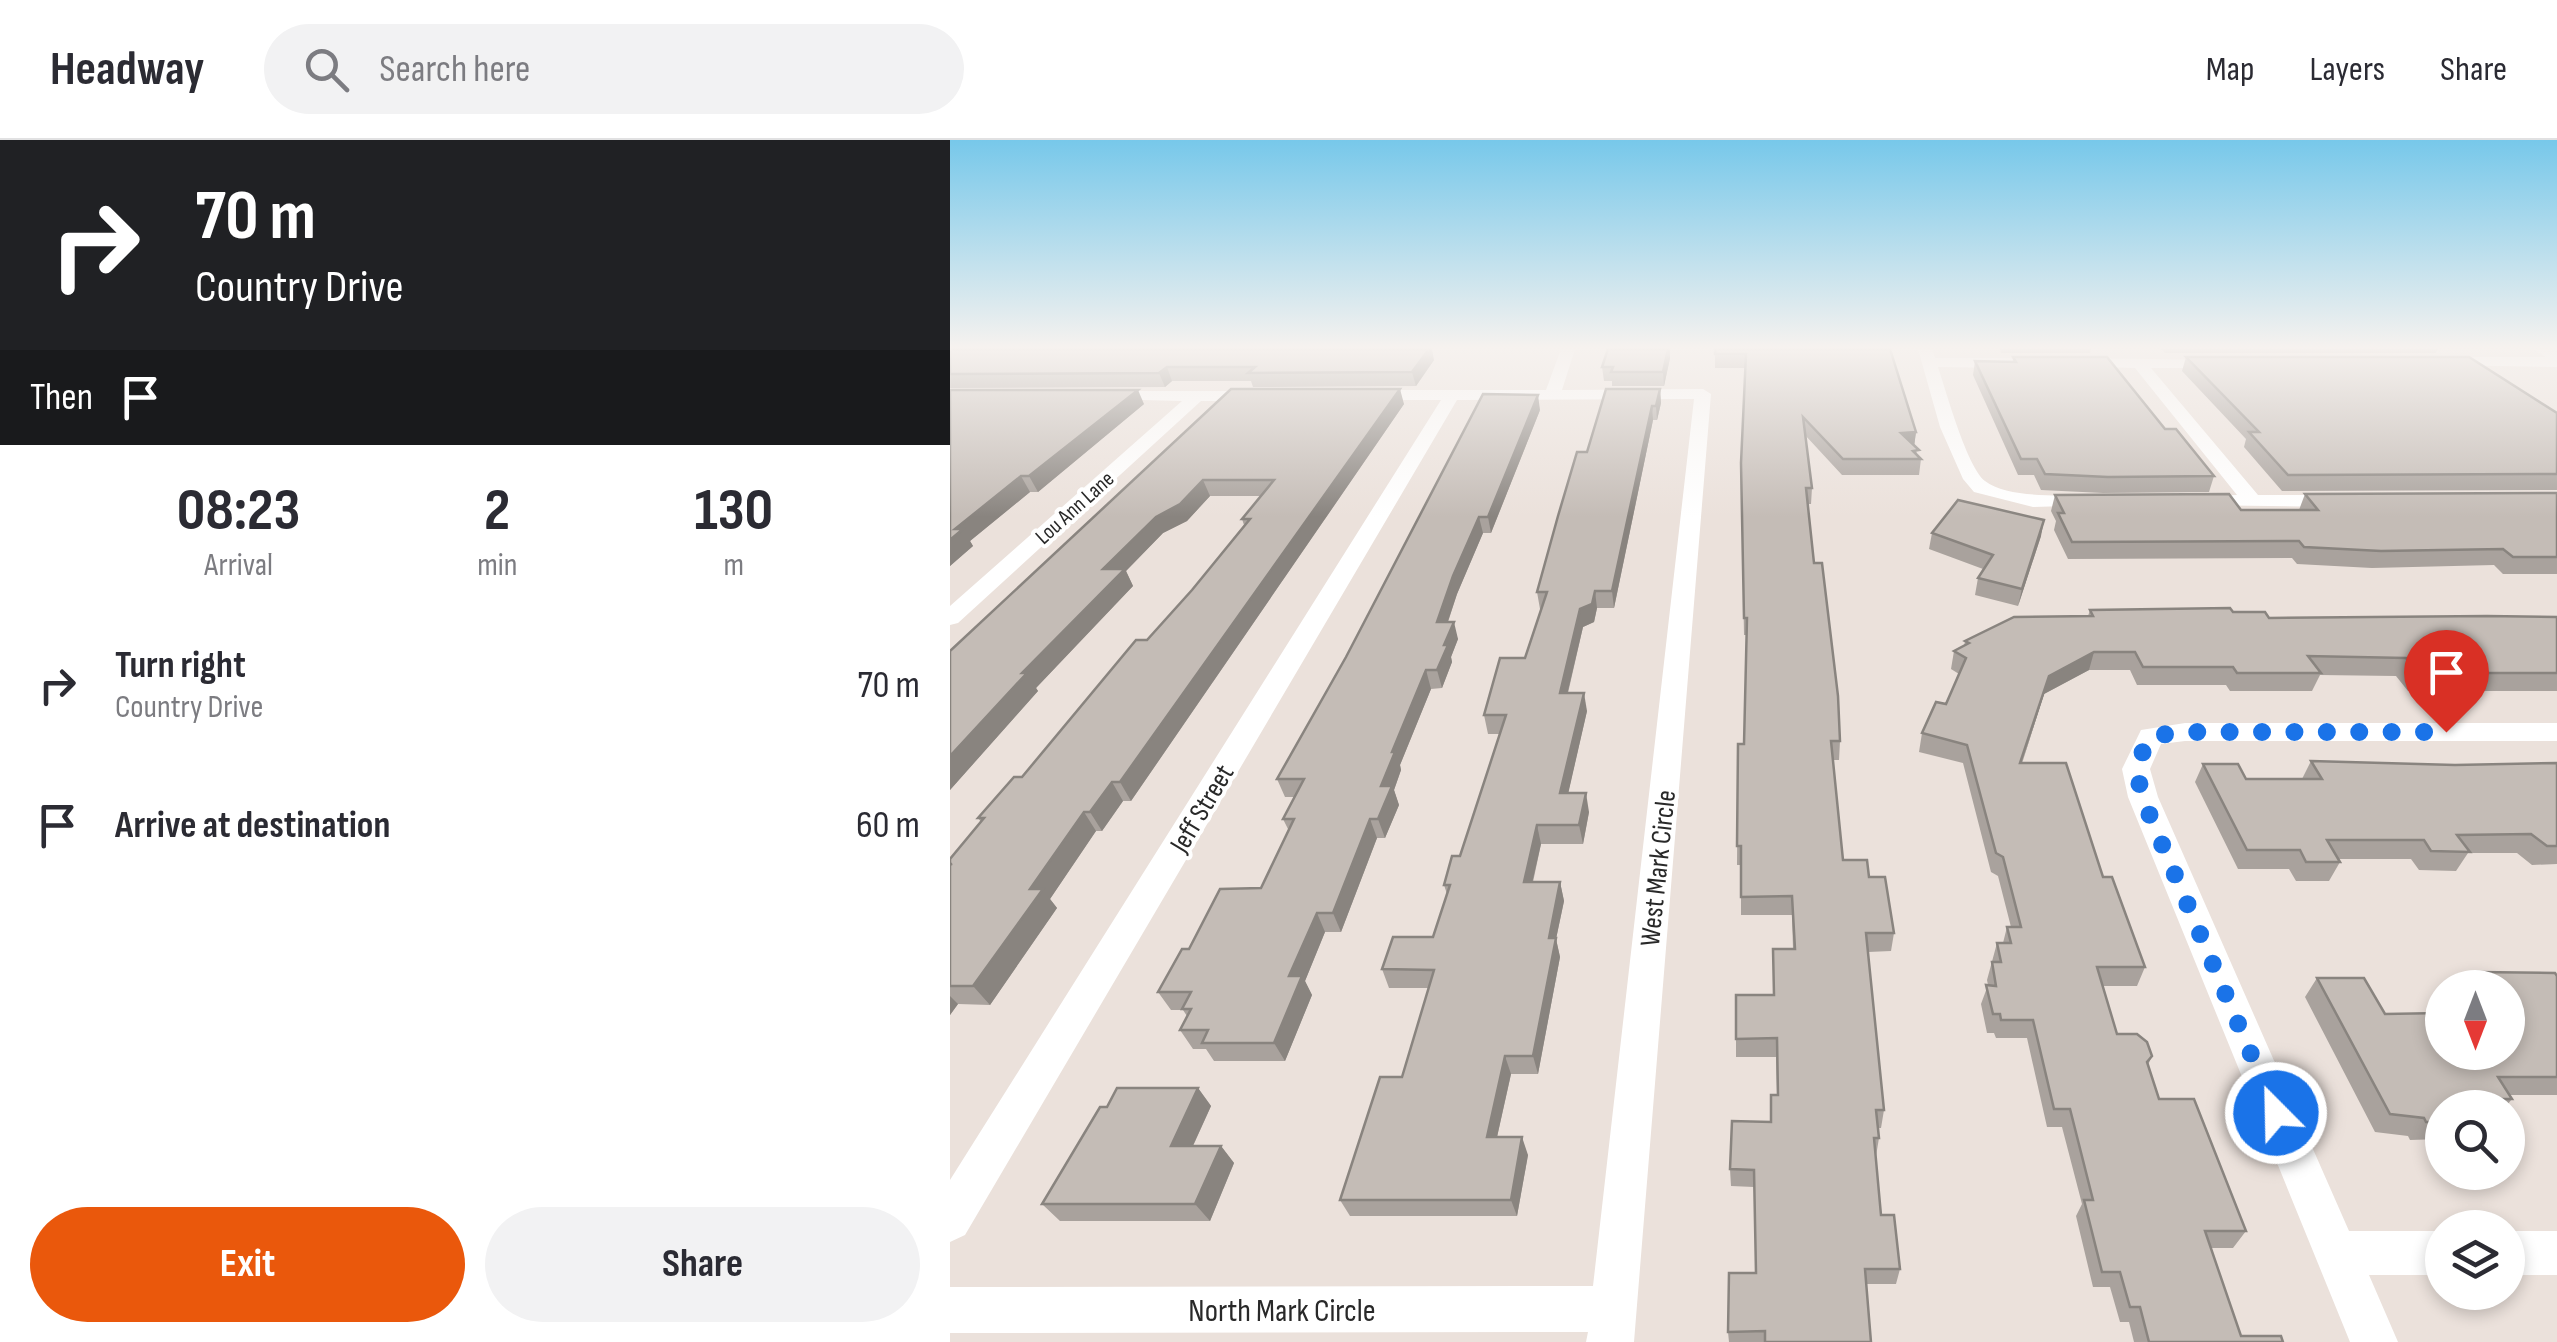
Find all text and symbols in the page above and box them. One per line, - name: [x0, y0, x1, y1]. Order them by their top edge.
- search box: [264, 24, 964, 114]
- text: Headway: [50, 41, 204, 98]
- icon: search: [299, 42, 354, 97]
- text: Search here: [379, 47, 530, 92]
- text: Map: [2206, 48, 2254, 91]
- text: Layers: [2309, 48, 2385, 91]
- text: Share: [2440, 48, 2507, 91]
- text: 70 m: [195, 175, 316, 259]
- icon: right: [30, 180, 160, 310]
- text: Country Drive: [195, 260, 404, 315]
- icon: arrive: [113, 370, 168, 425]
- text: Then: [30, 375, 93, 420]
- street label: Lou Ann Lane: [1030, 466, 1120, 551]
- text: 08:23: [177, 475, 300, 547]
- text: 2: [484, 475, 510, 547]
- text: 130: [694, 475, 773, 547]
- text: Arrival: [204, 546, 273, 585]
- text: min: [477, 546, 517, 585]
- text: m: [723, 546, 744, 585]
- pin: [2404, 630, 2489, 733]
- text: Turn right: [115, 643, 246, 688]
- icon: arrive: [2419, 645, 2474, 700]
- icon: right: [30, 658, 85, 713]
- text: 70 m: [858, 663, 920, 708]
- text: Country Drive: [115, 688, 263, 727]
- street label: Jeff Street: [1163, 759, 1241, 860]
- street label: West Mark Circle: [1634, 789, 1683, 948]
- icon: arrive: [30, 798, 85, 853]
- text: Arrive at destination: [115, 803, 390, 848]
- text: 60 m: [856, 803, 920, 848]
- north arrow: [2425, 970, 2525, 1070]
- map controls: [2425, 970, 2525, 1310]
- position arrow: [2224, 1061, 2328, 1165]
- button: search: [2425, 1090, 2525, 1190]
- button: Exit: [30, 1207, 465, 1322]
- button: Share: [485, 1207, 920, 1322]
- button: layers: [2425, 1210, 2525, 1310]
- street label: North Mark Circle: [1188, 1292, 1376, 1331]

